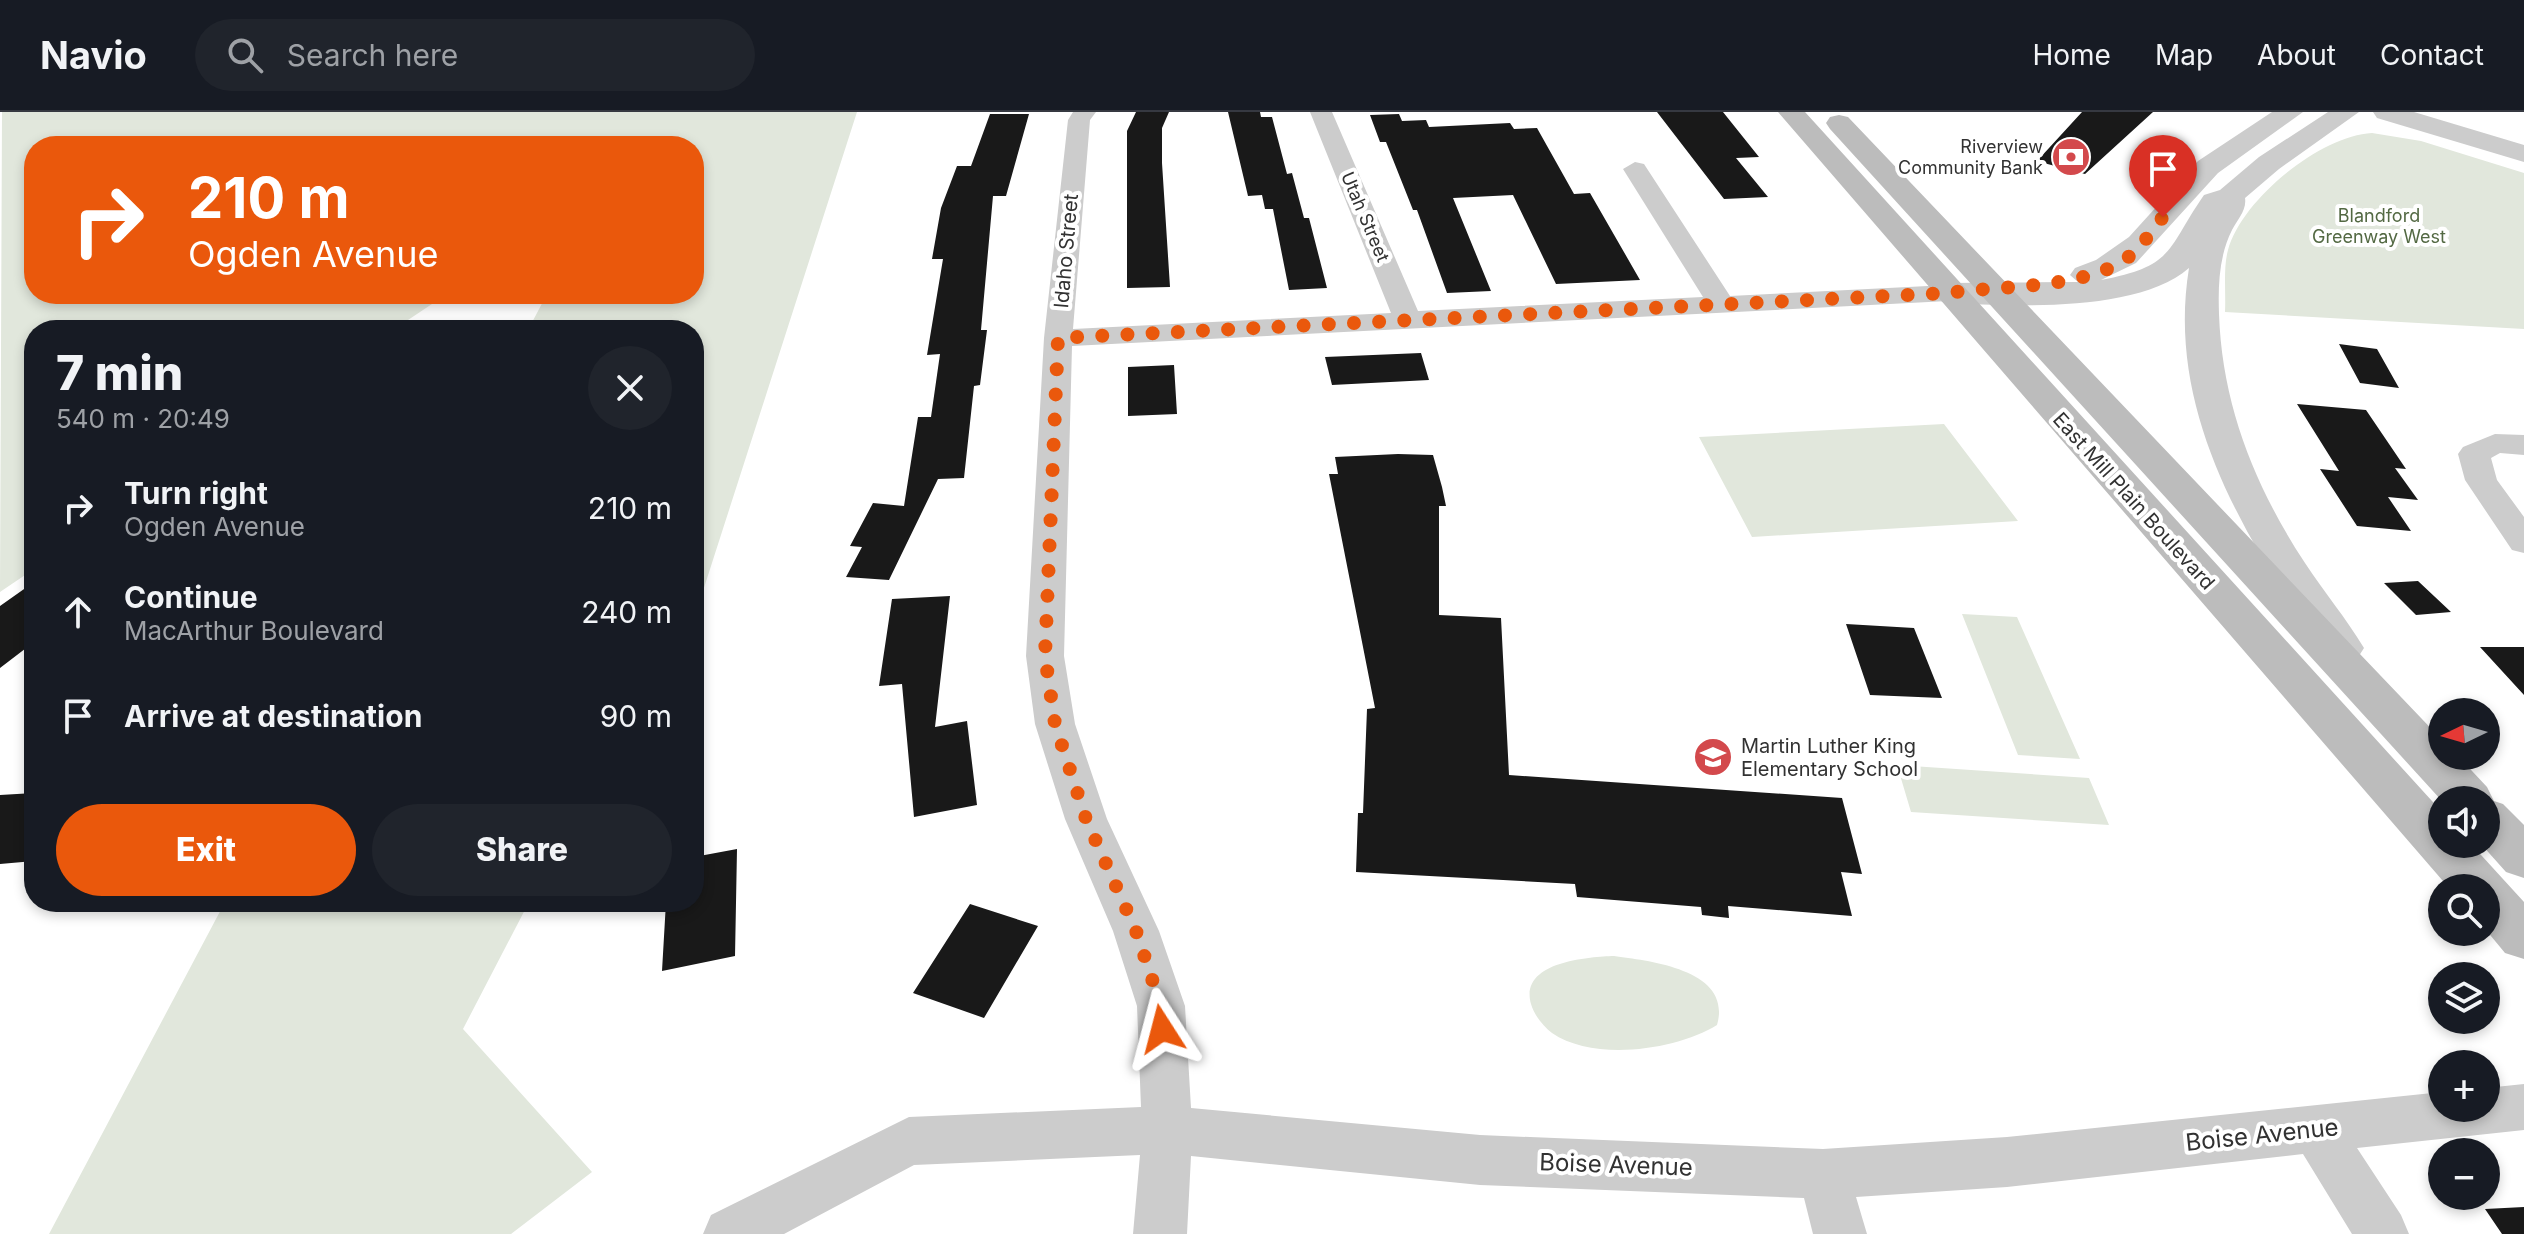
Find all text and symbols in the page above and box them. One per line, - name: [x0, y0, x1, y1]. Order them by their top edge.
- search box: [195, 19, 755, 91]
- text: Navio: [40, 32, 147, 78]
- icon: search: [223, 33, 267, 77]
- text: Search here: [287, 37, 458, 73]
- text: Home: [2032, 38, 2111, 72]
- text: Map: [2155, 38, 2213, 72]
- text: About: [2257, 38, 2336, 72]
- text: Contact: [2380, 38, 2484, 72]
- pin: [2129, 135, 2197, 217]
- place label: Riverview Community Bank: [1898, 136, 2043, 178]
- bank icon: Riverview Community Bank: [2050, 136, 2092, 178]
- icon: arrive: [2141, 147, 2185, 191]
- text: 210 m: [188, 164, 350, 232]
- icon: right: [56, 168, 160, 272]
- street label: Utah Street: [1337, 169, 1394, 265]
- street label: Idaho Street: [1049, 192, 1083, 309]
- park label: Blandford Greenway West: [2312, 205, 2446, 247]
- text: Ogden Avenue: [188, 232, 439, 276]
- text: 7 min: [56, 343, 183, 402]
- button: close: [588, 346, 672, 430]
- text: 540 m · 20:49: [56, 403, 230, 434]
- street label: East Mill Plain Boulevard: [2048, 407, 2220, 595]
- text: Turn right: [124, 475, 268, 511]
- icon: right: [56, 486, 100, 530]
- text: 210 m: [588, 490, 672, 526]
- text: Ogden Avenue: [124, 511, 305, 542]
- text: Continue: [124, 579, 258, 615]
- icon: ahead: [56, 590, 100, 634]
- text: 240 m: [581, 594, 672, 630]
- text: MacArthur Boulevard: [124, 615, 384, 646]
- icon: arrive: [56, 694, 100, 738]
- text: Arrive at destination: [124, 698, 422, 734]
- text: 90 m: [600, 698, 672, 734]
- north arrow: [2428, 698, 2500, 770]
- map controls: [2428, 698, 2500, 1210]
- place label: Martin Luther King Elementary School: [1741, 734, 1918, 781]
- school or university icon: Martin Luther King Elementary School: [1692, 736, 1734, 778]
- button: sound: [2428, 786, 2500, 858]
- button: Exit: [56, 804, 356, 896]
- button: Share: [372, 804, 672, 896]
- button: search: [2428, 874, 2500, 946]
- button: layers: [2428, 962, 2500, 1034]
- position arrow: [1120, 987, 1204, 1071]
- button: +: [2428, 1050, 2500, 1122]
- street label: Boise Avenue: [2184, 1112, 2340, 1157]
- button: −: [2428, 1138, 2500, 1210]
- street label: Boise Avenue: [1539, 1147, 1693, 1182]

